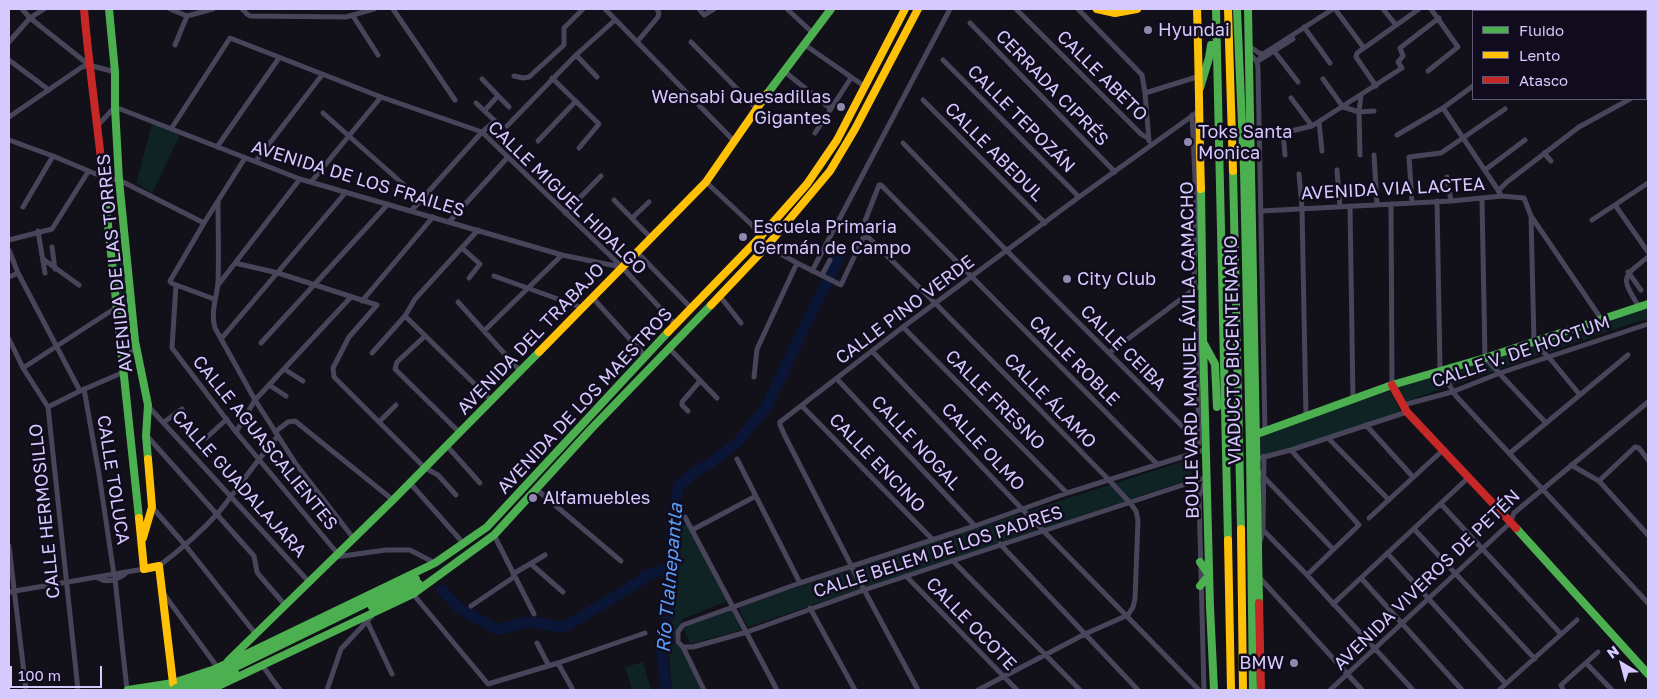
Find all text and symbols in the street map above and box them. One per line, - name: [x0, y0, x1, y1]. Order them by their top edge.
- legend: [1472, 10, 1647, 100]
- place label: Hyundai: [1158, 19, 1230, 41]
- text: Fluido: [1519, 21, 1564, 39]
- marker: Hyundai: [1142, 24, 1154, 36]
- street label: CERRADA CIPRÉS: [991, 25, 1113, 151]
- street label: CALLE ABETO: [1052, 26, 1152, 126]
- text: Lento: [1519, 46, 1560, 64]
- street label: CALLE TEPOZÁN: [963, 61, 1079, 177]
- text: Atasco: [1519, 71, 1568, 89]
- place label: Wensabi Quesadillas Gigantes: [651, 86, 831, 128]
- street label: CALLE ABEDUL: [940, 98, 1048, 206]
- marker: Wensabi Quesadillas Gigantes: [835, 101, 847, 113]
- street label: CALLE MIGUEL HIDALGO: [483, 117, 651, 279]
- place label: Toks Santa Monica: [1198, 121, 1292, 163]
- street label: AVENIDA DE LOS FRAILES: [249, 136, 467, 222]
- marker: Toks Santa Monica: [1182, 136, 1194, 148]
- street label: AVENIDA DE LAS TORRES: [93, 153, 137, 373]
- street label: AVENIDA VIA LACTEA: [1300, 173, 1486, 205]
- street label: BOULEVARD MANUEL ÁVILA CAMACHO: [1176, 181, 1204, 519]
- place label: Escuela Primaria Germán de Campo: [753, 216, 911, 258]
- marker: Escuela Primaria Germán de Campo: [737, 231, 749, 243]
- street label: VIADUCTO BICENTENARIO: [1220, 235, 1246, 465]
- street label: CALLE PINO VERDE: [832, 251, 978, 369]
- street label: AVENIDA DEL TRABAJO: [453, 259, 609, 419]
- place label: City Club: [1077, 268, 1156, 290]
- marker: City Club: [1061, 273, 1073, 285]
- street label: CALLE CEIBA: [1076, 301, 1170, 395]
- street label: AVENIDA DE LOS MAESTROS: [493, 303, 677, 499]
- street label: CALLE ROBLE: [1024, 311, 1124, 411]
- street label: CALLE V. DE HOCTUM: [1429, 311, 1613, 393]
- street label: CALLE FRESNO: [941, 346, 1049, 454]
- street label: CALLE ÁLAMO: [999, 349, 1101, 453]
- street label: CALLE AGUASCALIENTES: [188, 351, 342, 535]
- street label: CALLE NOGAL: [867, 391, 965, 495]
- street label: CALLE OLMO: [937, 399, 1029, 495]
- street label: CALLE GUADALAJARA: [167, 406, 311, 562]
- street label: CALLE ENCINO: [824, 409, 930, 517]
- street label: CALLE TOLUCA: [92, 414, 134, 546]
- street label: CALLE HERMOSILLO: [25, 422, 65, 600]
- street label: AVENIDA VIVEROS DE PETÉN: [1329, 485, 1525, 675]
- place label: Alfamuebles: [543, 487, 650, 509]
- marker: Alfamuebles: [527, 492, 539, 504]
- street label: CALLE BELEM DE LOS PADRES: [811, 501, 1065, 603]
- water label: Río Tlalnepantla: [652, 502, 688, 654]
- street label: CALLE OCOTE: [921, 573, 1021, 675]
- north arrow: [1597, 639, 1647, 689]
- text: N: [1603, 642, 1622, 662]
- place label: BMW: [1239, 652, 1284, 674]
- scale bar: [12, 656, 105, 688]
- marker: BMW: [1288, 657, 1300, 669]
- text: 100 m: [18, 666, 61, 684]

